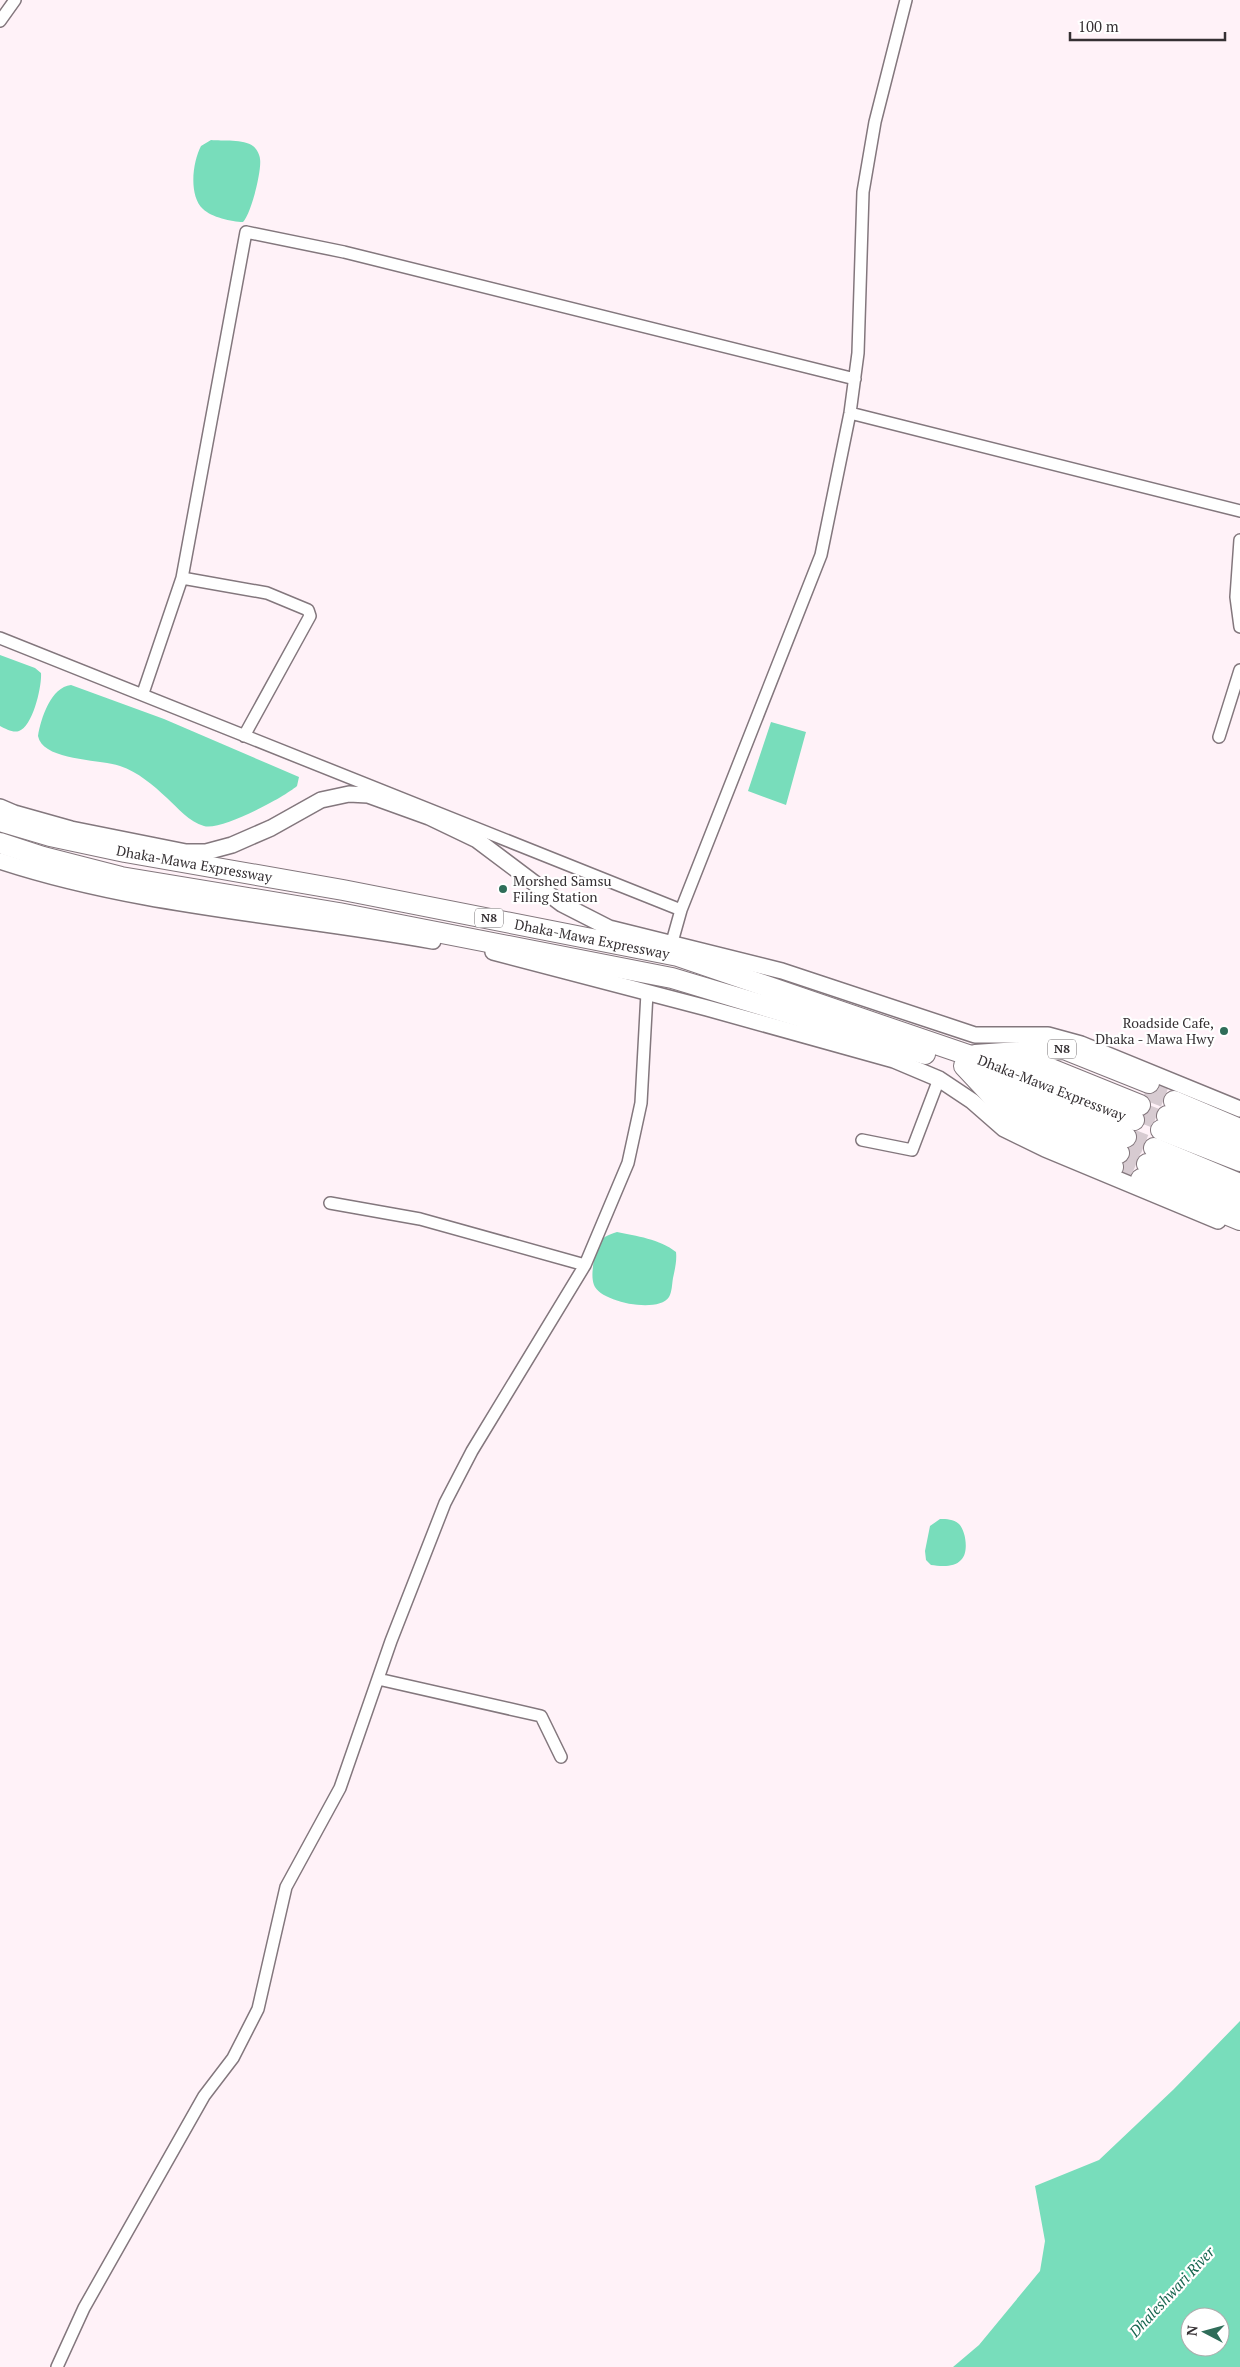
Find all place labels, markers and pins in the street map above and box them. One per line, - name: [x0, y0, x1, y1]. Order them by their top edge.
- place label: Morshed Samsu Filing Station: [513, 871, 612, 906]
- marker: Morshed Samsu Filing Station: [497, 883, 509, 895]
- place label: Roadside Cafe, Dhaka - Mawa Hwy: [1095, 1013, 1215, 1048]
- marker: Roadside Cafe, Dhaka - Mawa Hwy: [1218, 1025, 1230, 1037]

